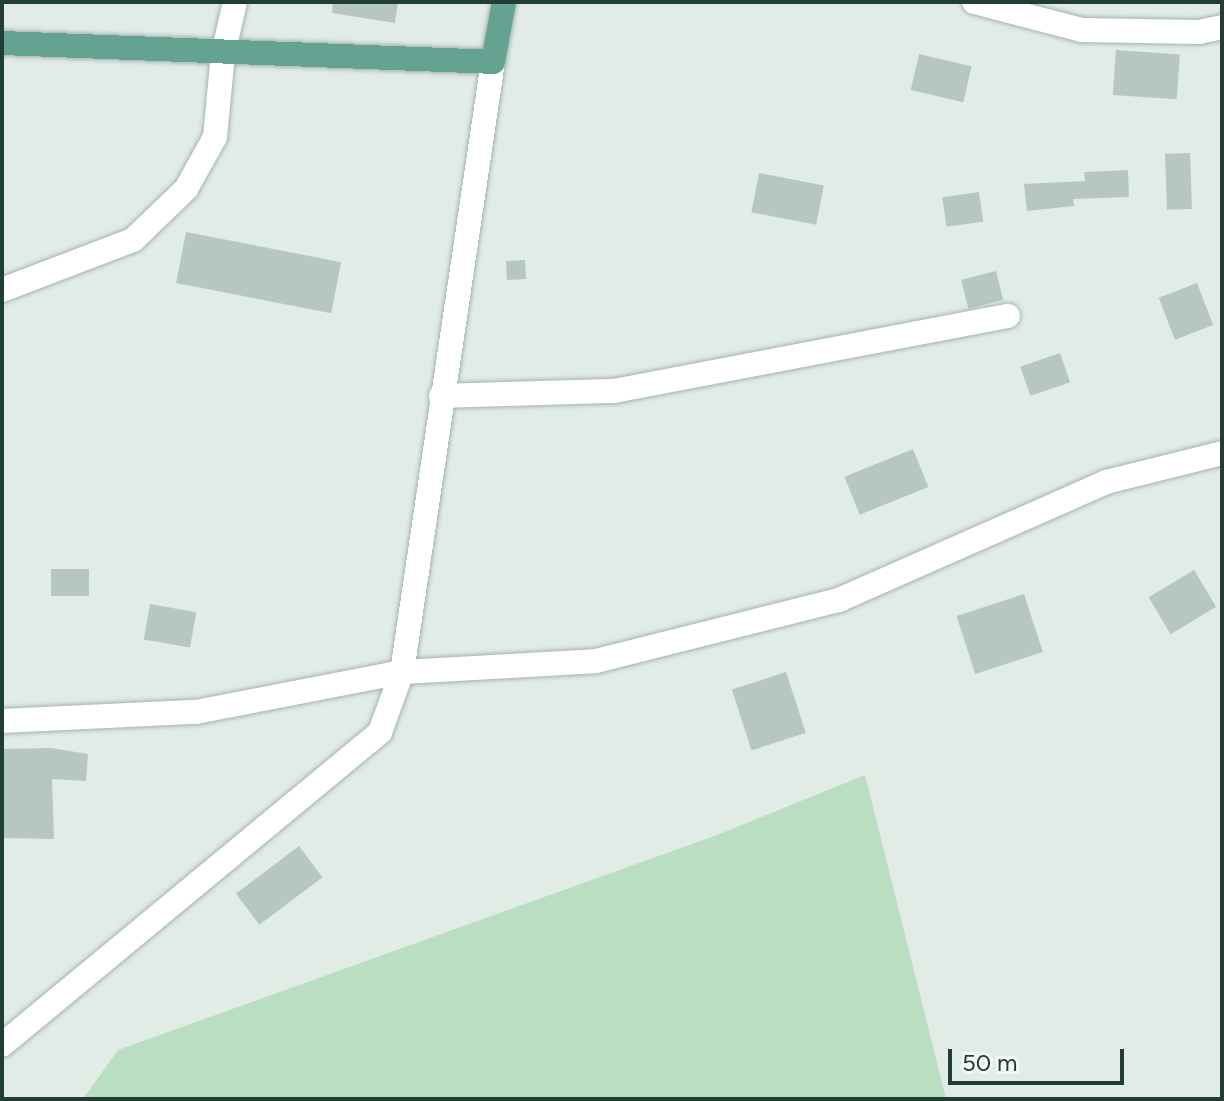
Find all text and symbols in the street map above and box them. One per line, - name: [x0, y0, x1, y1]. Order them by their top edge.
- scale bar: [952, 1033, 1128, 1083]
- text: 50 m: [962, 1048, 1018, 1077]

